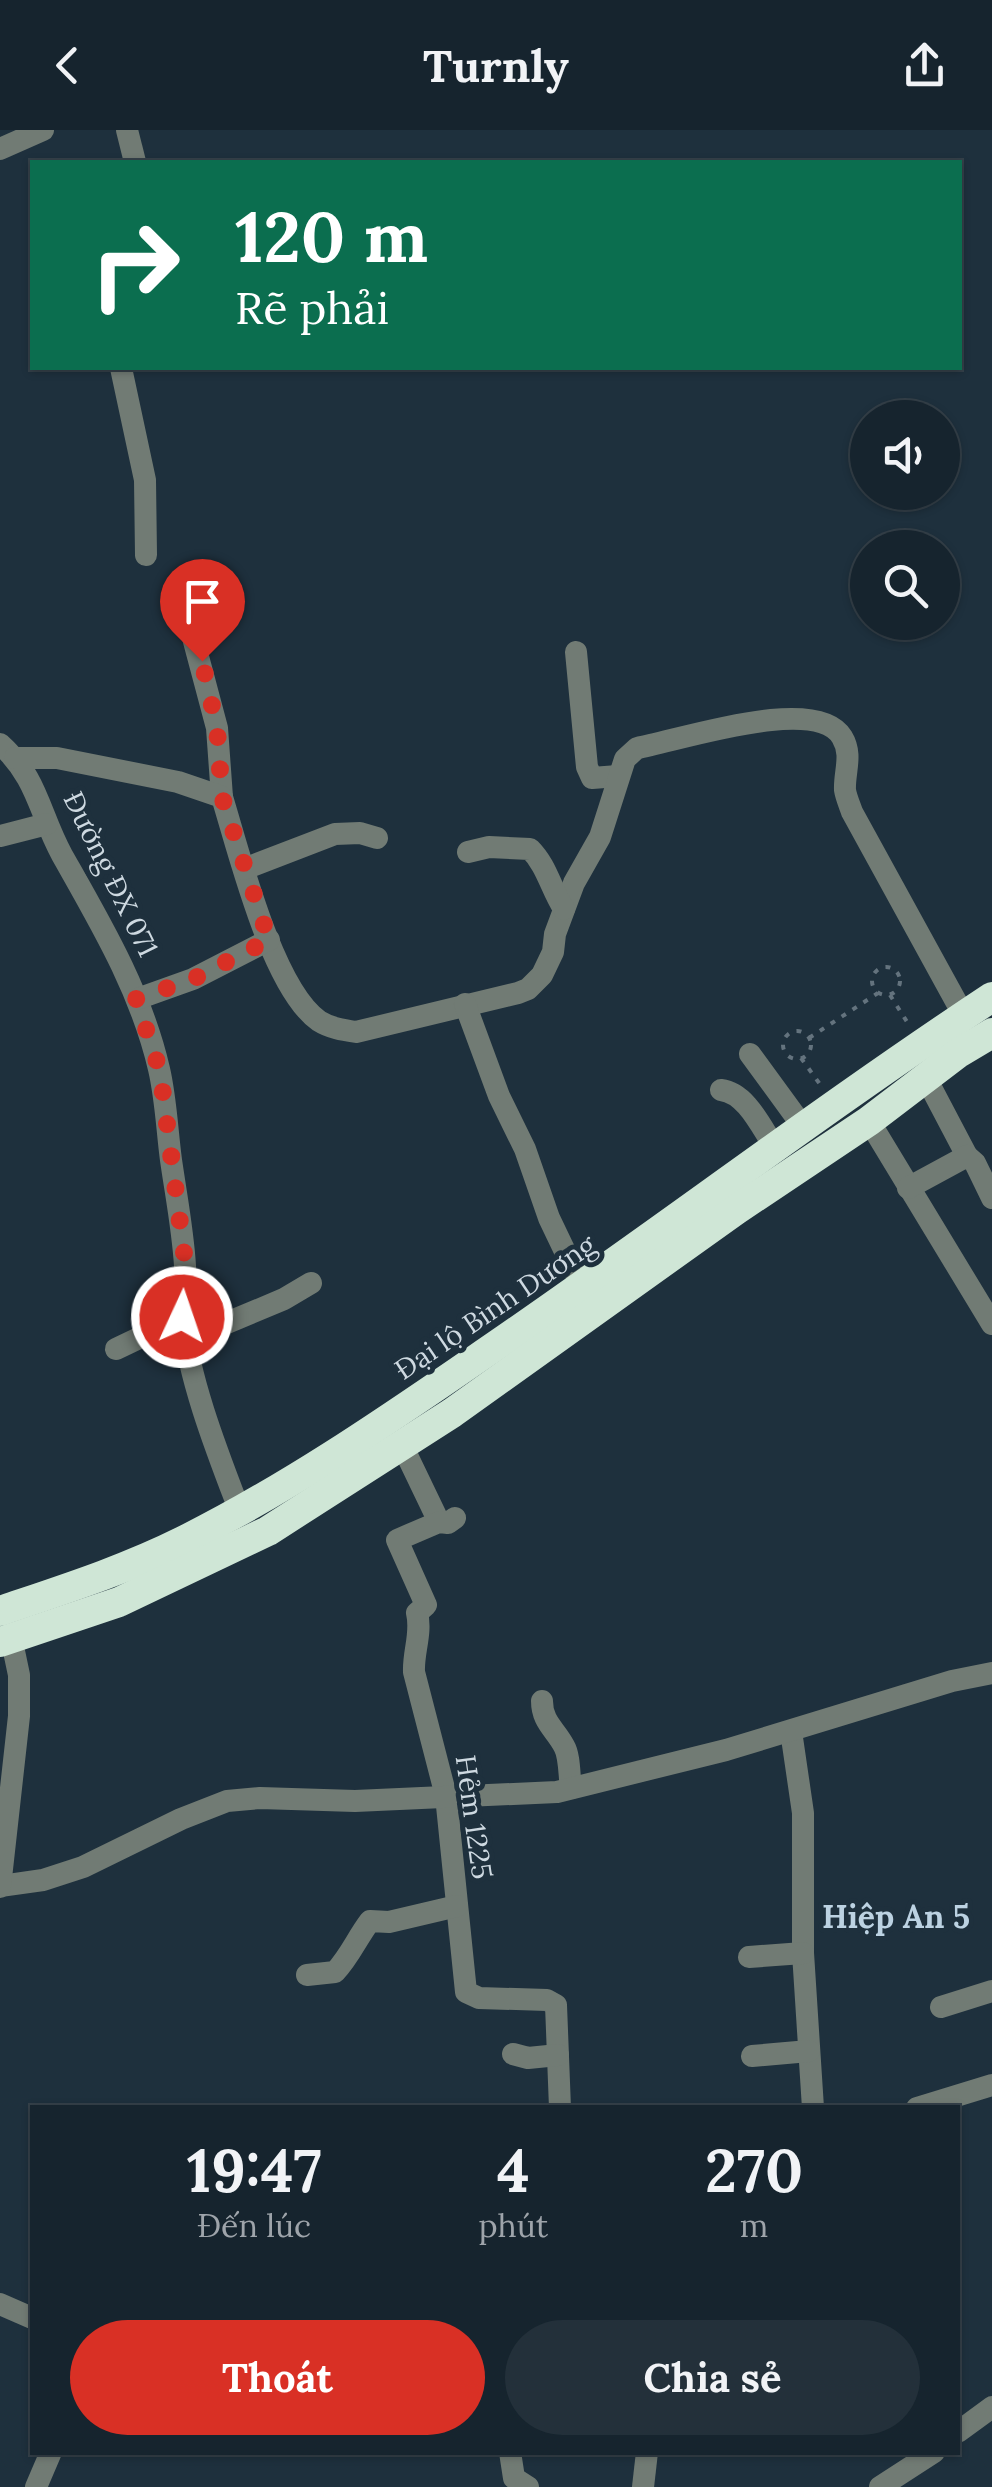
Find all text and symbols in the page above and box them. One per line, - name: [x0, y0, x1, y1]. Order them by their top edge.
- text: Turnly: [423, 37, 569, 94]
- icon: back: [40, 38, 95, 93]
- icon: share: [897, 38, 952, 93]
- text: 120 m: [235, 192, 428, 281]
- icon: right: [70, 200, 200, 330]
- text: Rẽ phải: [235, 279, 389, 336]
- map controls: [850, 400, 960, 640]
- button: sound: [850, 400, 960, 510]
- button: search: [850, 530, 960, 640]
- pin: [160, 559, 245, 662]
- icon: arrive: [175, 574, 230, 629]
- street label: Đường ĐX 071: [56, 786, 166, 962]
- street label: Đại lộ Bình Dương: [388, 1226, 603, 1387]
- position arrow: [130, 1265, 234, 1369]
- street label: Hẻm 1225: [447, 1753, 501, 1881]
- district label: Hiệp An 5: [822, 1896, 970, 1937]
- text: 19:47: [187, 2132, 322, 2208]
- text: 4: [497, 2132, 530, 2208]
- text: 270: [705, 2132, 803, 2208]
- text: Đến lúc: [197, 2205, 311, 2246]
- text: phút: [478, 2205, 548, 2246]
- text: m: [740, 2205, 768, 2246]
- button: Thoát: [70, 2320, 485, 2435]
- button: Chia sẻ: [505, 2320, 920, 2435]

